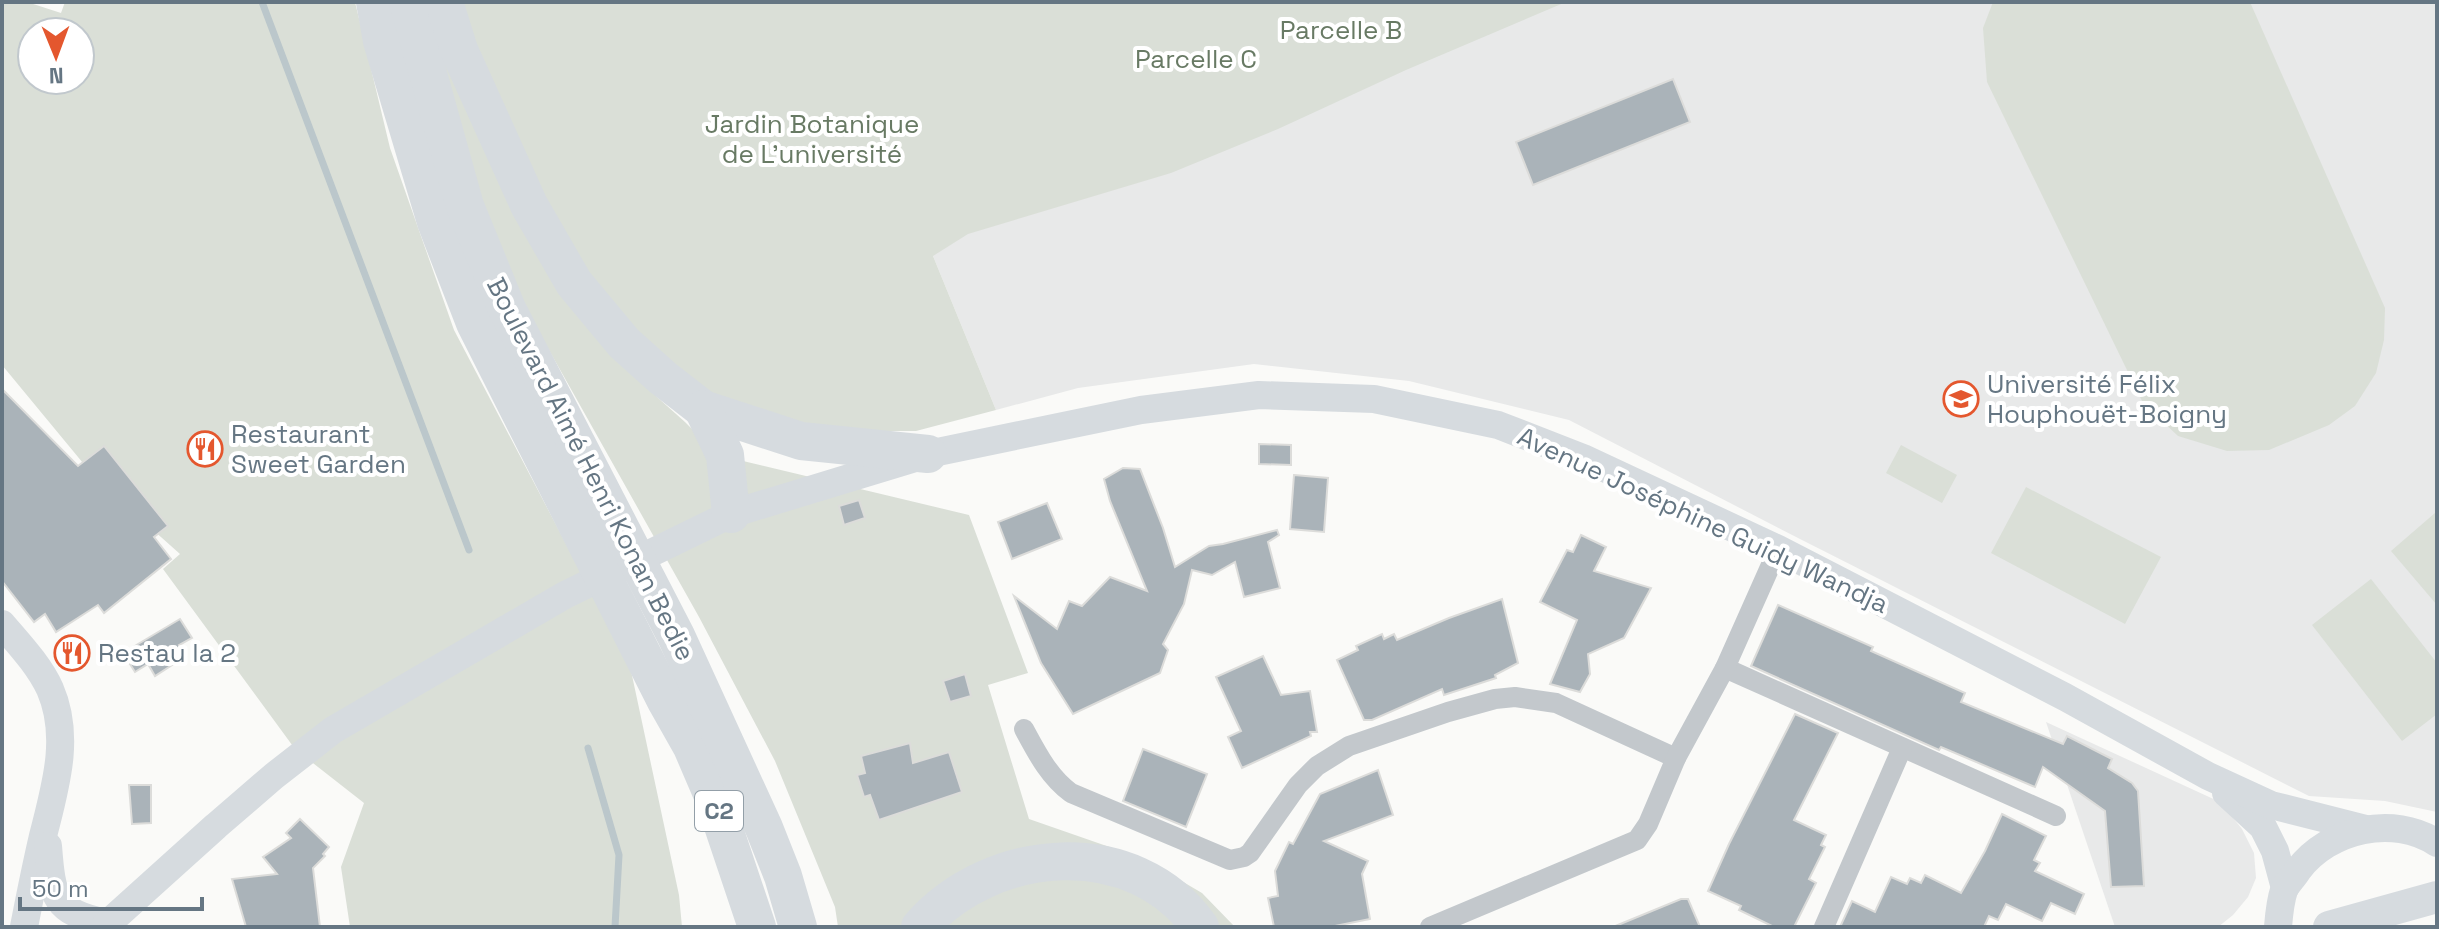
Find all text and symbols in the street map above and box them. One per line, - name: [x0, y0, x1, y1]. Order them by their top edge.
- park label: Parcelle B: [1280, 13, 1402, 47]
- north arrow: [16, 16, 96, 96]
- park label: Parcelle C: [1135, 42, 1257, 76]
- text: N: [49, 62, 64, 90]
- park label: Jardin Botanique de L'université: [705, 107, 919, 171]
- street label: Boulevard Aimé Henri Konan Bedie: [479, 272, 703, 666]
- place label: Université Félix Houphouët-Boigny: [1987, 367, 2227, 431]
- school or university icon: Université Félix Houphouët-Boigny: [1942, 380, 1980, 418]
- place label: Restaurant Sweet Garden: [231, 417, 406, 481]
- street label: Avenue Joséphine Guidy Wandja: [1512, 419, 1894, 621]
- restaurant icon: Restaurant Sweet Garden: [186, 430, 224, 468]
- restaurant icon: Restau la 2: [53, 634, 91, 672]
- place label: Restau la 2: [98, 636, 236, 670]
- road number: C2: [695, 791, 743, 831]
- scale bar: [20, 861, 202, 911]
- text: 50 m: [32, 873, 89, 904]

